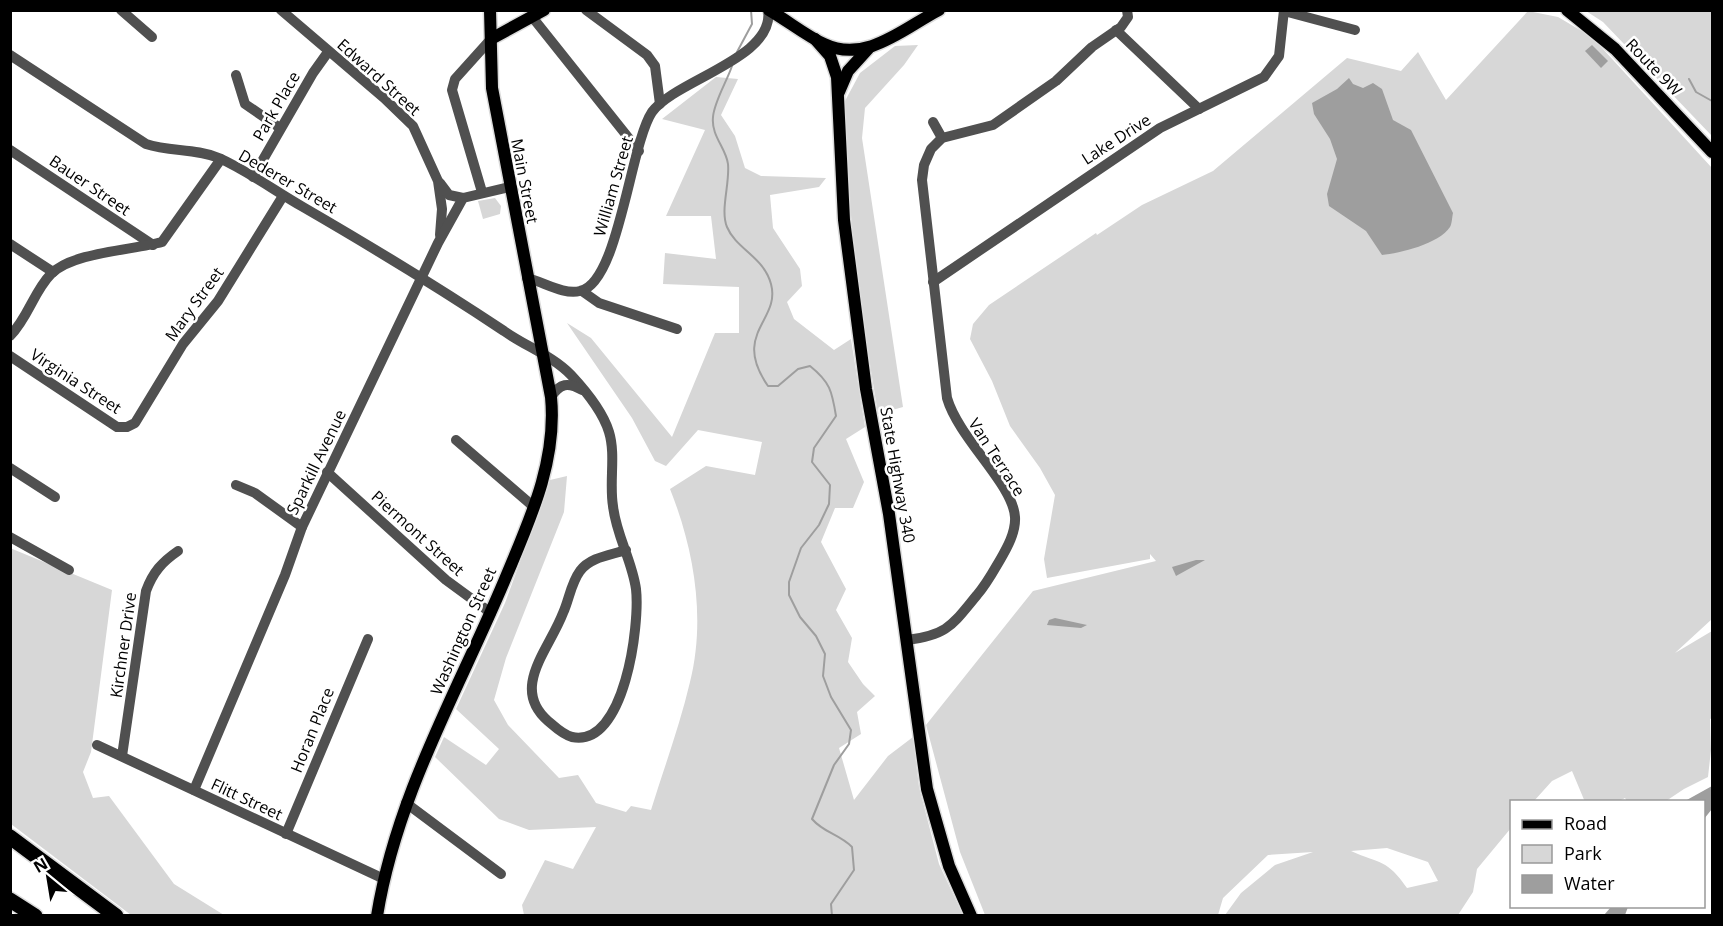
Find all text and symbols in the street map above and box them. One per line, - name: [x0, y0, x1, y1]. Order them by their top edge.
- street label: Route 9W: [1621, 33, 1687, 101]
- street label: Edward Street: [333, 34, 426, 121]
- street label: Park Place: [247, 67, 305, 145]
- street label: Lake Drive: [1077, 109, 1155, 169]
- street label: William Street: [588, 133, 638, 239]
- street label: Main Street: [506, 137, 544, 226]
- street label: Dederer Street: [235, 144, 342, 218]
- street label: Bauer Street: [45, 150, 135, 220]
- street label: Mary Street: [160, 262, 229, 346]
- street label: Virginia Street: [26, 343, 126, 419]
- street label: State Highway 340: [875, 405, 921, 545]
- street label: Sparkill Avenue: [281, 406, 351, 518]
- street label: Van Terrace: [964, 414, 1030, 500]
- street label: Piermont Street: [367, 485, 469, 581]
- street label: Washington Street: [425, 563, 501, 698]
- street label: Kirchner Drive: [105, 591, 141, 699]
- street label: Horan Place: [285, 684, 339, 776]
- street label: Flitt Street: [208, 773, 287, 825]
- legend: [1510, 800, 1705, 908]
- text: Road: [1564, 811, 1607, 835]
- text: Park: [1564, 841, 1602, 865]
- north arrow: [18, 848, 78, 908]
- text: N: [29, 852, 52, 878]
- text: Water: [1564, 871, 1615, 895]

